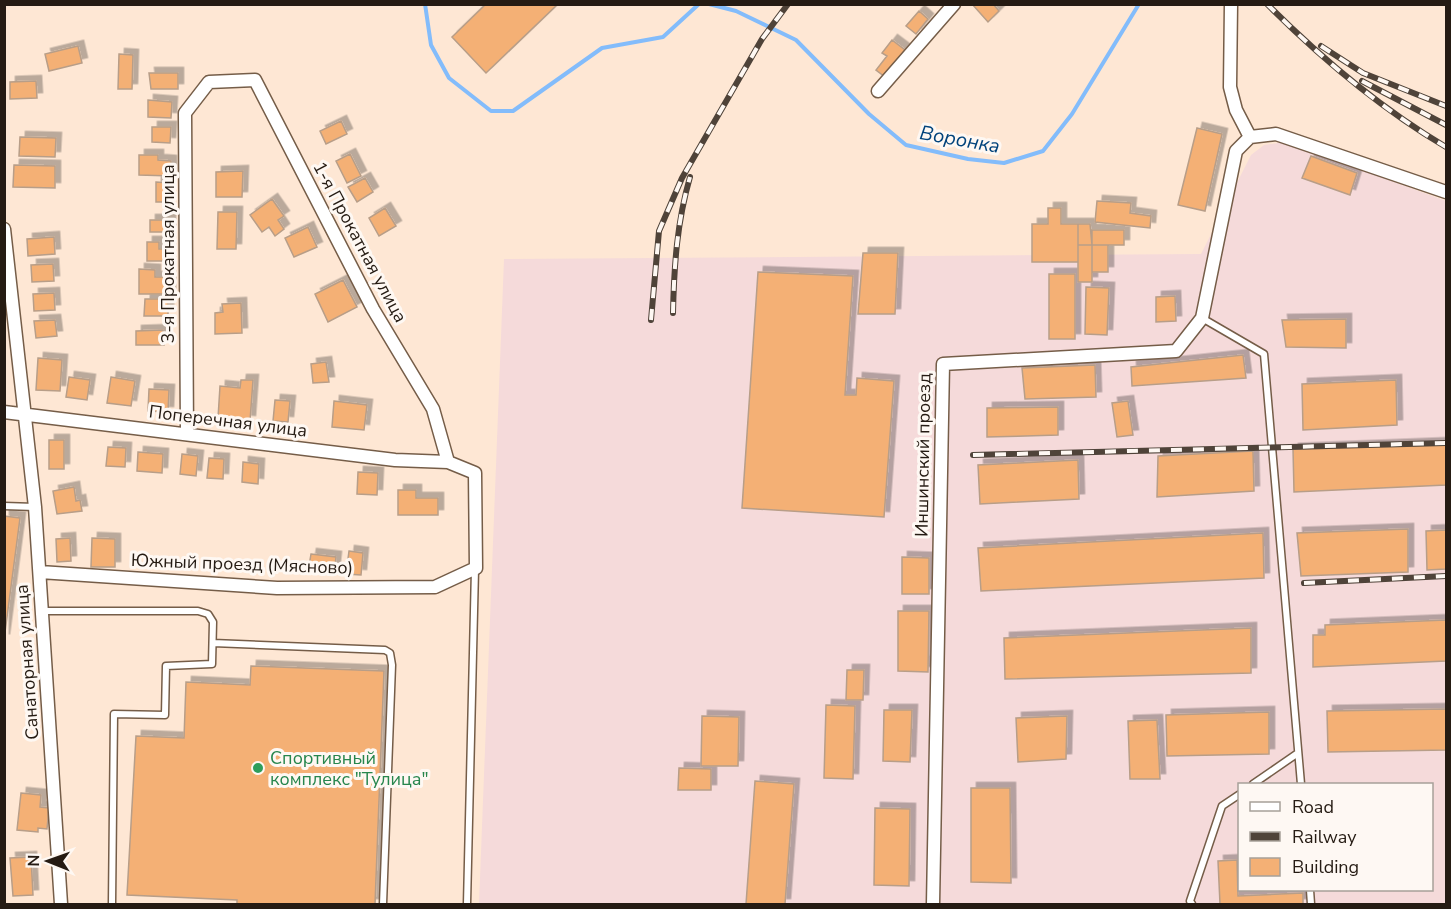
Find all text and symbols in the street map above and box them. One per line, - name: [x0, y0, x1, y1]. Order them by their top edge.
- water label: Воронка: [918, 119, 1002, 160]
- street label: 1-я Прокатная улица: [307, 157, 413, 327]
- street label: 3-я Прокатная улица: [156, 164, 180, 344]
- street label: Иншинский проезд: [910, 373, 936, 537]
- street label: Поперечная улица: [148, 399, 308, 443]
- street label: Южный проезд (Мясново): [130, 548, 354, 580]
- street label: Санаторная улица: [10, 584, 44, 740]
- place label: Спортивный комплекс "Тулица": [270, 746, 429, 791]
- marker: Спортивный комплекс "Тулица": [251, 761, 265, 775]
- legend: [1238, 783, 1433, 891]
- text: Road: [1292, 795, 1334, 819]
- text: Railway: [1292, 825, 1357, 849]
- north arrow: [18, 831, 78, 891]
- text: N: [23, 855, 45, 867]
- text: Building: [1292, 855, 1359, 879]

